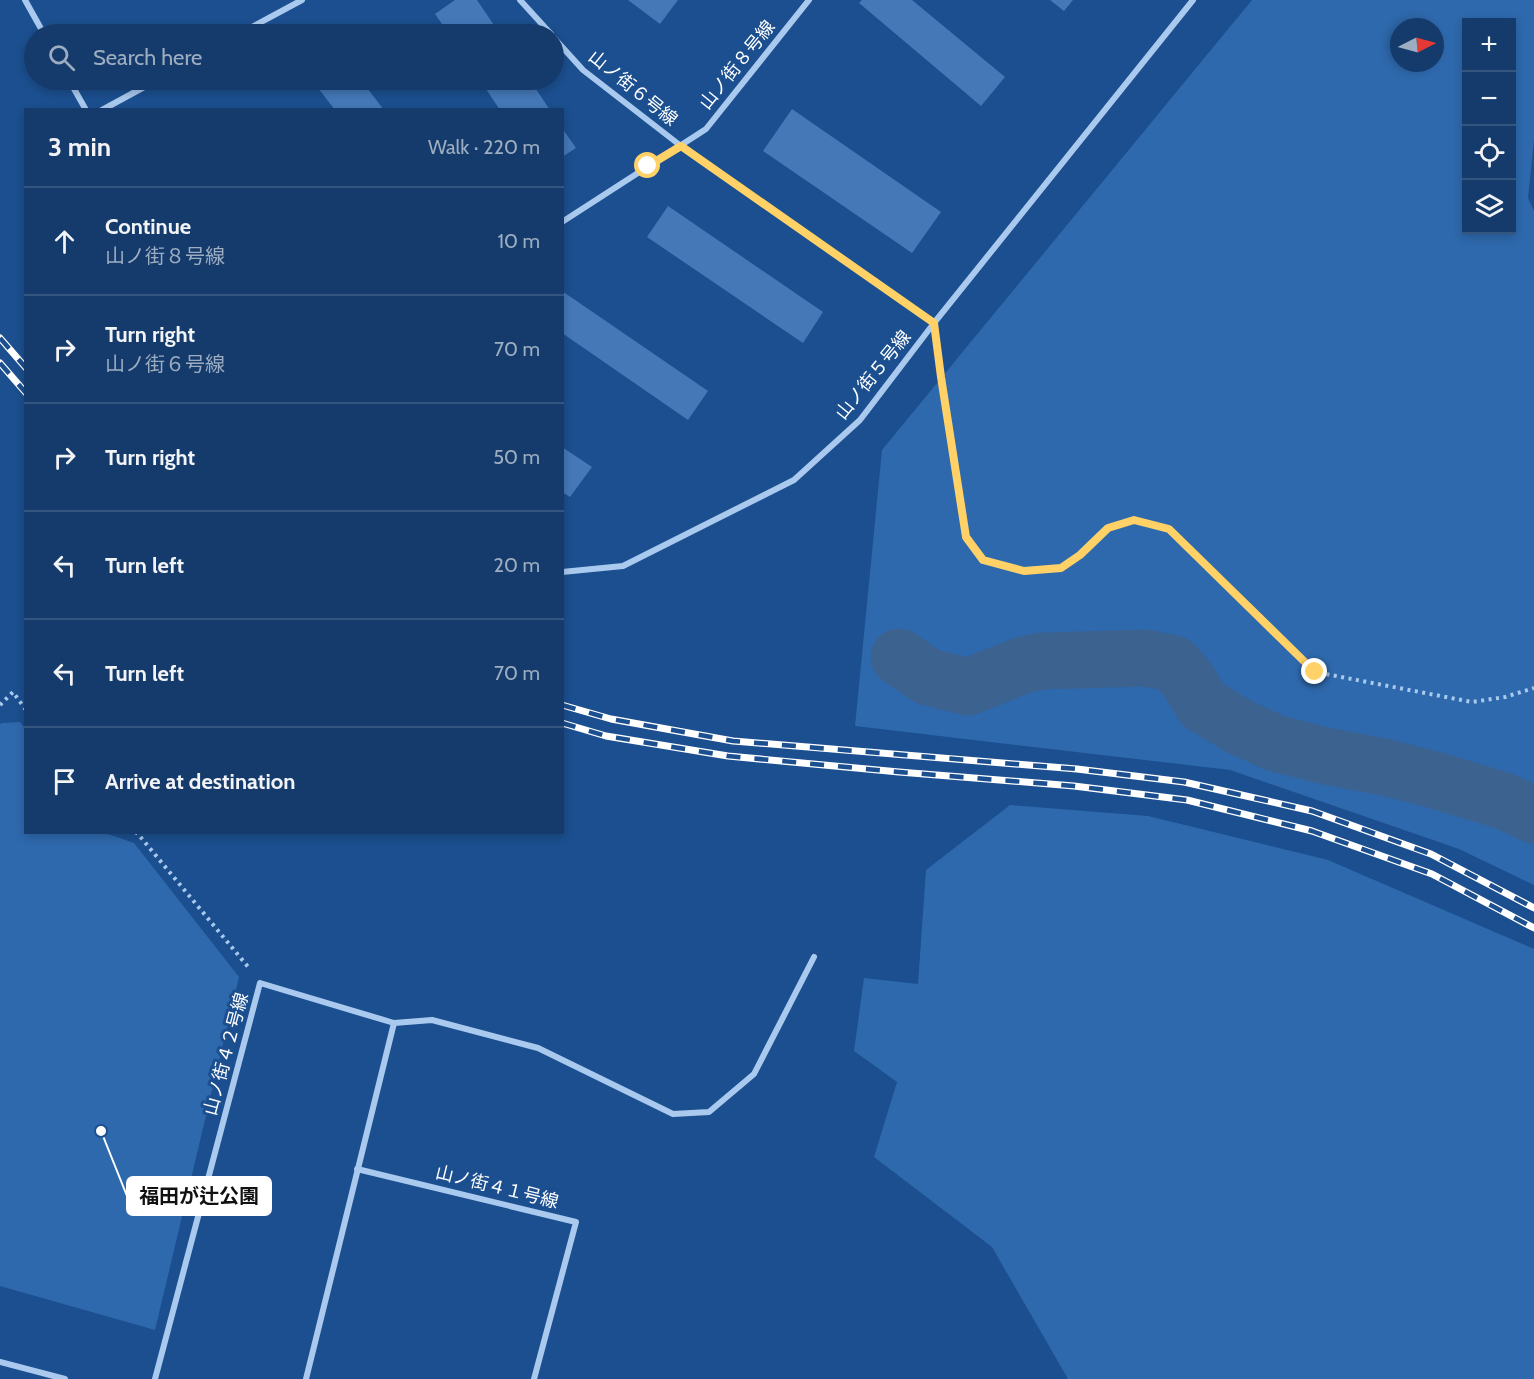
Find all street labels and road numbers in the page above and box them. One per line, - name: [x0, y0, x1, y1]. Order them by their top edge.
- street label: 山ノ街８号線: [694, 16, 780, 114]
- street label: 山ノ街６号線: [584, 45, 682, 131]
- street label: 山ノ街５号線: [830, 326, 916, 424]
- street label: 山ノ街４２号線: [199, 990, 253, 1118]
- street label: 山ノ街４１号線: [433, 1161, 561, 1213]

